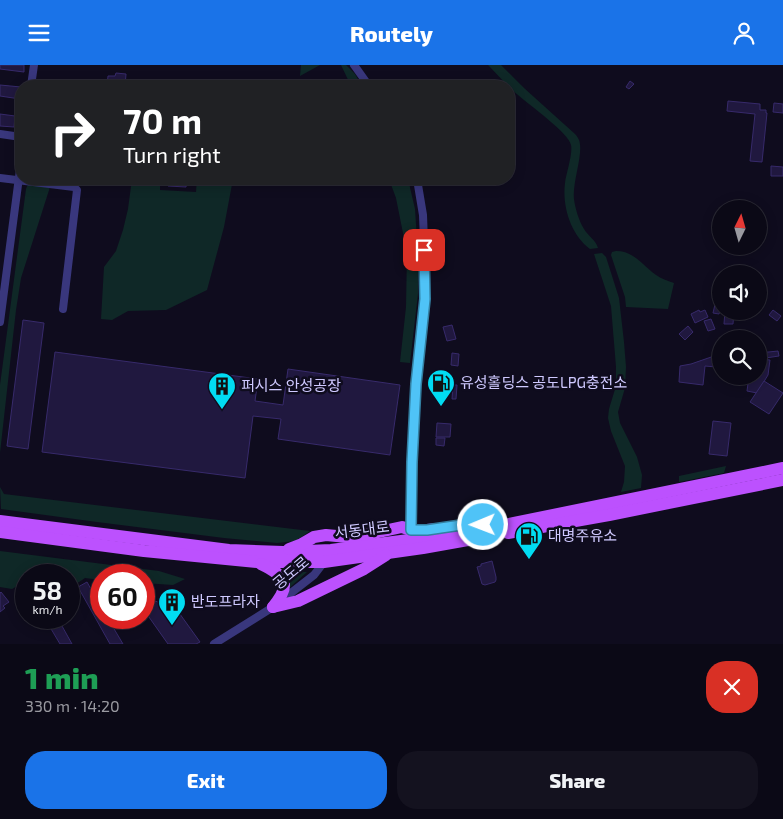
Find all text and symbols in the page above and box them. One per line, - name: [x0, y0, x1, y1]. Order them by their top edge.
- icon: menu: [25, 19, 53, 47]
- icon: person: [730, 19, 758, 47]
- text: Routely: [350, 20, 433, 46]
- text: 70 m: [123, 99, 202, 141]
- icon: right: [40, 100, 105, 165]
- text: Turn right: [123, 141, 221, 167]
- north arrow: [712, 200, 768, 255]
- map controls: [712, 200, 767, 385]
- pin: [403, 229, 445, 271]
- icon: arrive: [410, 236, 438, 264]
- button: sound: [712, 265, 767, 320]
- button: search: [712, 330, 767, 385]
- fuel station icon: 유성홀딩스 공도LPG충전소: [426, 368, 456, 407]
- building icon: 퍼시스 안성공장: [207, 371, 237, 410]
- place label: 유성홀딩스 공도LPG충전소: [460, 373, 628, 391]
- place label: 퍼시스 안성공장: [241, 376, 341, 394]
- position arrow: [456, 498, 508, 550]
- street label: 서동대로: [333, 517, 390, 541]
- fuel station icon: 대명주유소: [514, 521, 544, 560]
- place label: 대명주유소: [548, 526, 617, 544]
- street label: 공도로: [269, 552, 312, 592]
- speed limit sign: 60: [90, 564, 155, 629]
- text: 58: [33, 575, 62, 605]
- building icon: 반도프라자: [157, 587, 187, 626]
- place label: 반도프라자: [191, 592, 260, 610]
- text: km/h: [33, 602, 62, 616]
- text: 1 min: [25, 659, 99, 695]
- button: close: [706, 661, 758, 713]
- text: 330 m · 14:20: [25, 696, 120, 715]
- button: Exit: [25, 751, 387, 809]
- button: Share: [397, 751, 758, 809]

